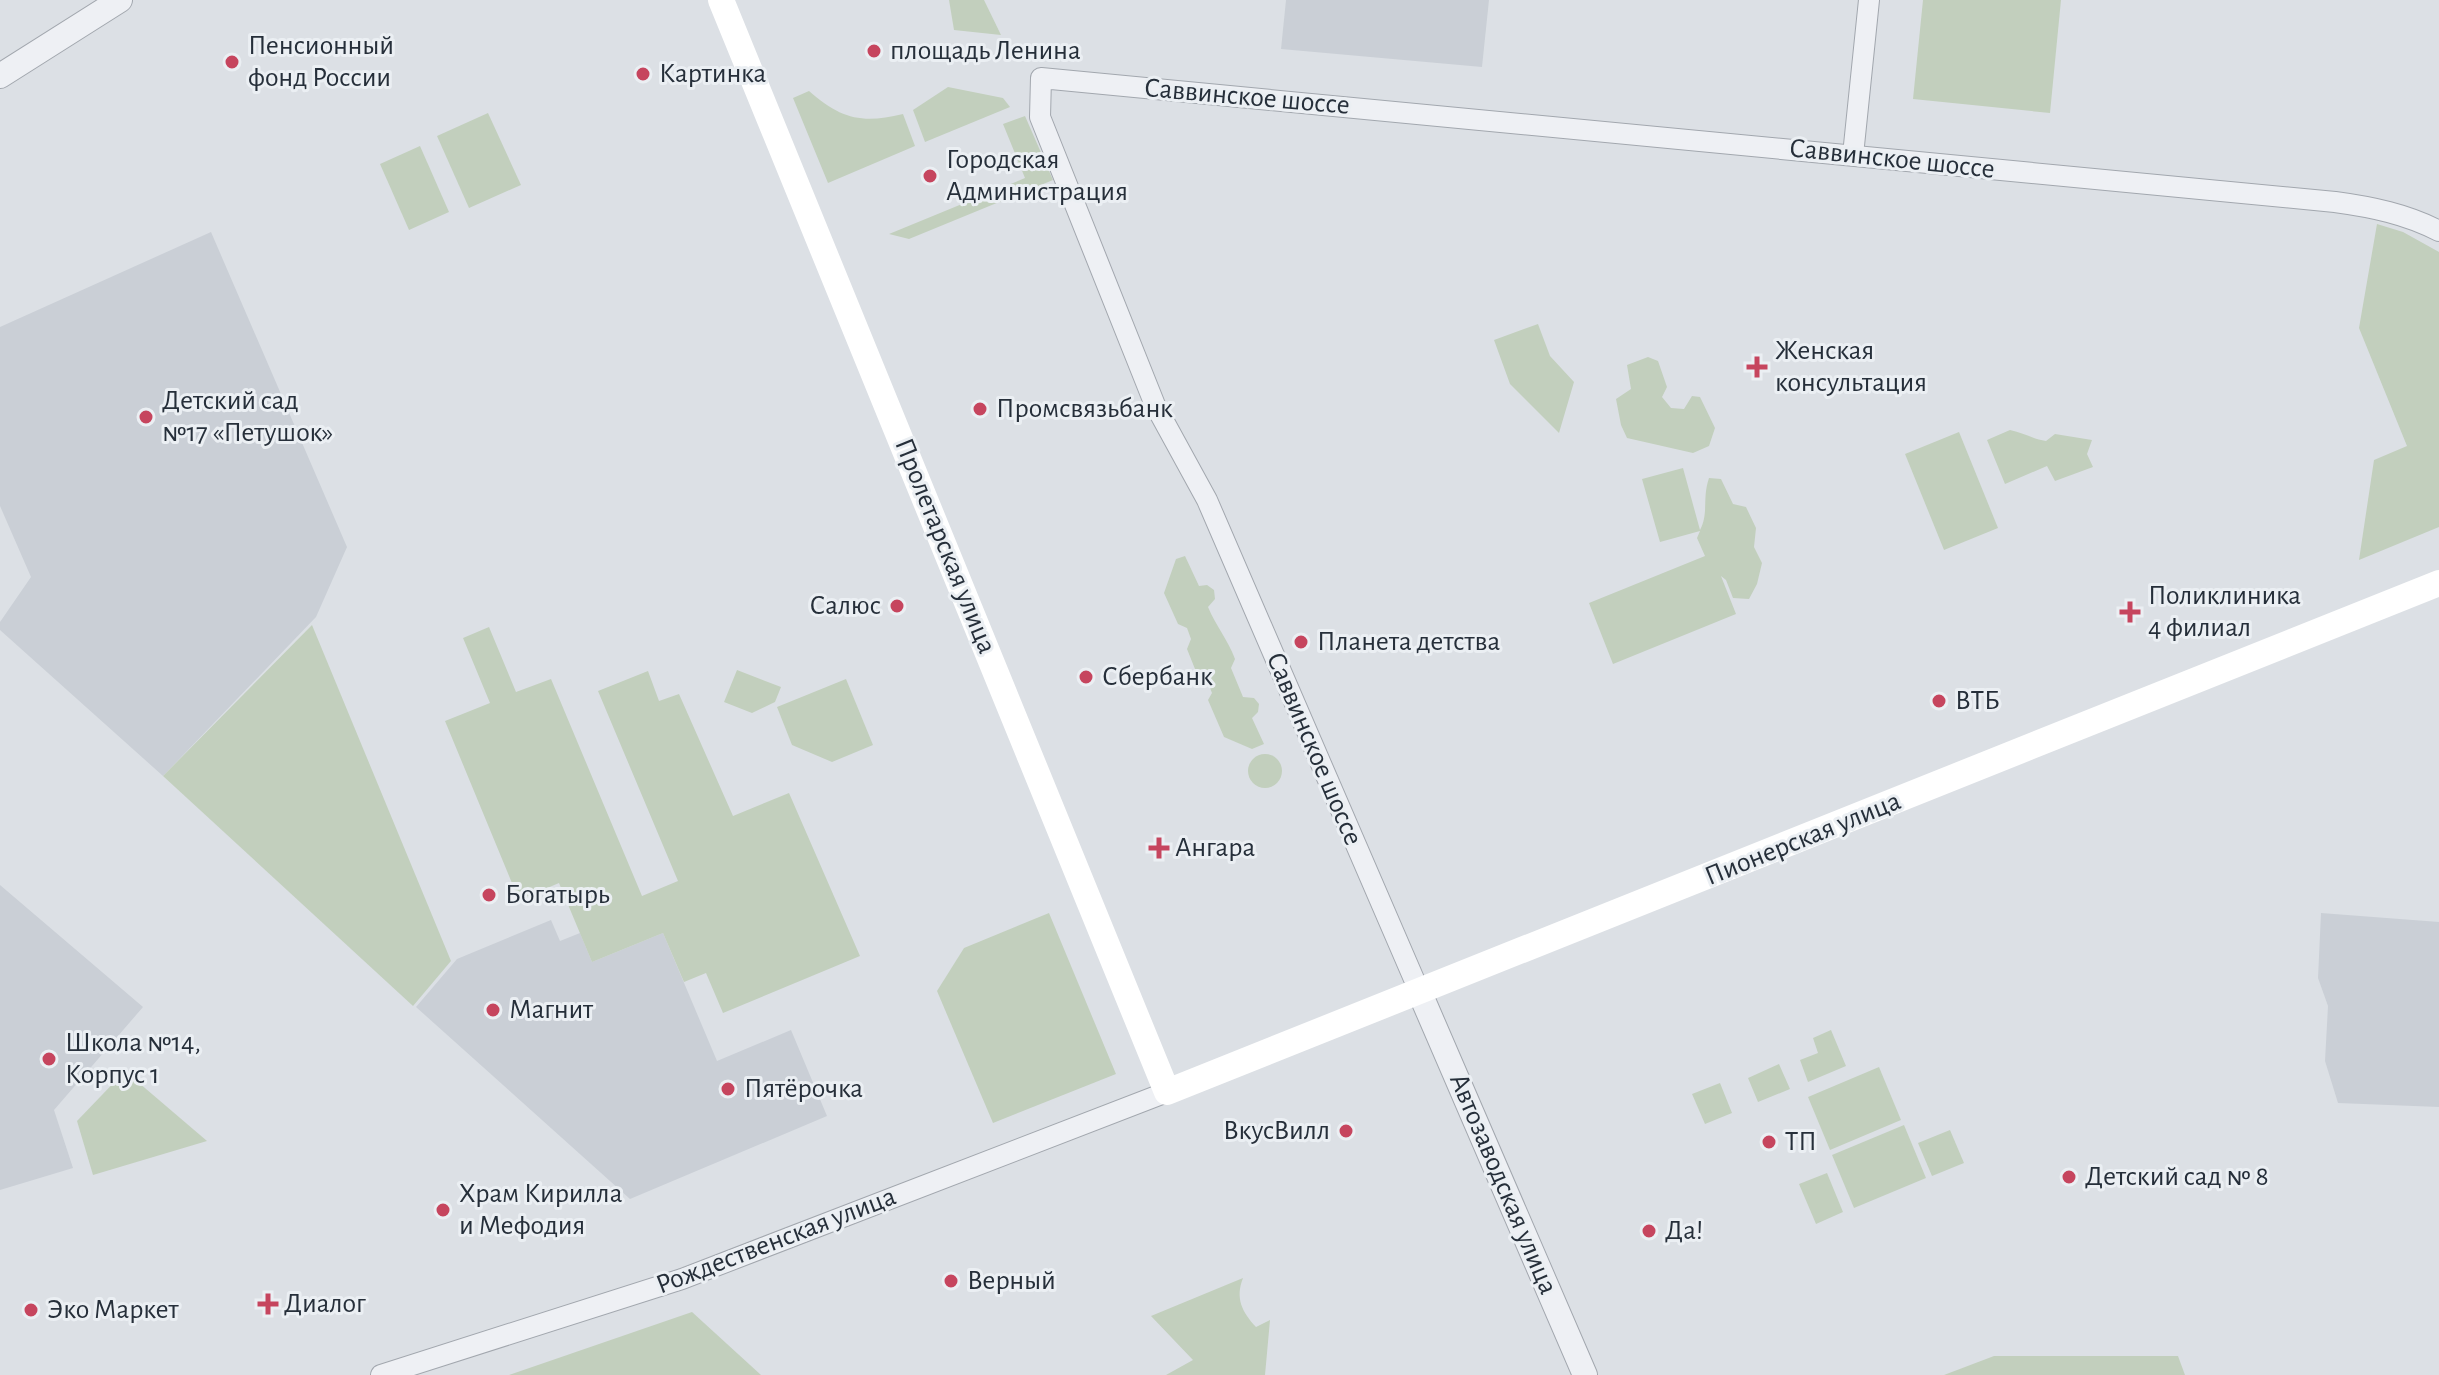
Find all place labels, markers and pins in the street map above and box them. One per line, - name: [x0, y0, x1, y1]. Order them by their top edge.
- place label: Пенсионный фонд России: [248, 32, 394, 92]
- place label: площадь Ленина: [890, 37, 1081, 65]
- marker: площадь Ленина: [865, 42, 883, 60]
- marker: Пенсионный фонд России: [223, 53, 241, 71]
- place label: Картинка: [659, 60, 766, 88]
- marker: Картинка: [634, 65, 652, 83]
- place label: Городская Администрация: [946, 146, 1128, 206]
- marker: Городская Администрация: [921, 167, 939, 185]
- place label: Женская консультация: [1775, 337, 1927, 397]
- marker: Женская консультация: [1746, 356, 1768, 378]
- place label: Детский сад №17 «Петушок»: [162, 387, 333, 447]
- place label: Промсвязьбанк: [996, 395, 1173, 423]
- marker: Промсвязьбанк: [971, 400, 989, 418]
- marker: Детский сад №17 «Петушок»: [137, 408, 155, 426]
- place label: Поликлиника 4 филиал: [2148, 582, 2301, 642]
- place label: Салюс: [810, 592, 881, 620]
- marker: Салюс: [888, 597, 906, 615]
- marker: Поликлиника 4 филиал: [2119, 601, 2141, 623]
- place label: Планета детства: [1317, 628, 1501, 656]
- marker: Планета детства: [1292, 633, 1310, 651]
- place label: Сбербанк: [1102, 663, 1213, 691]
- marker: Сбербанк: [1077, 668, 1095, 686]
- place label: ВТБ: [1955, 687, 2000, 715]
- marker: ВТБ: [1930, 692, 1948, 710]
- place label: Ангара: [1175, 834, 1256, 862]
- marker: Ангара: [1150, 839, 1168, 857]
- place label: Богатырь: [505, 881, 610, 909]
- marker: Богатырь: [480, 886, 498, 904]
- place label: Магнит: [509, 996, 594, 1024]
- marker: Магнит: [484, 1001, 502, 1019]
- place label: Школа №14, Корпус 1: [65, 1029, 201, 1089]
- marker: Школа №14, Корпус 1: [40, 1050, 58, 1068]
- place label: Пятёрочка: [744, 1075, 863, 1103]
- marker: Пятёрочка: [719, 1080, 737, 1098]
- place label: ВкусВилл: [1223, 1117, 1330, 1145]
- marker: ВкусВилл: [1337, 1122, 1355, 1140]
- place label: ТП: [1785, 1128, 1817, 1156]
- marker: ТП: [1760, 1133, 1778, 1151]
- place label: Детский сад № 8: [2085, 1163, 2269, 1191]
- marker: Детский сад № 8: [2060, 1168, 2078, 1186]
- place label: Храм Кирилла и Мефодия: [459, 1180, 623, 1240]
- marker: Храм Кирилла и Мефодия: [434, 1201, 452, 1219]
- place label: Да!: [1665, 1217, 1703, 1245]
- marker: Да!: [1640, 1222, 1658, 1240]
- place label: Верный: [967, 1267, 1056, 1295]
- marker: Верный: [942, 1272, 960, 1290]
- place label: Диалог: [284, 1290, 366, 1318]
- marker: Диалог: [259, 1295, 277, 1313]
- place label: Эко Маркет: [47, 1296, 180, 1324]
- marker: Эко Маркет: [22, 1301, 40, 1319]

